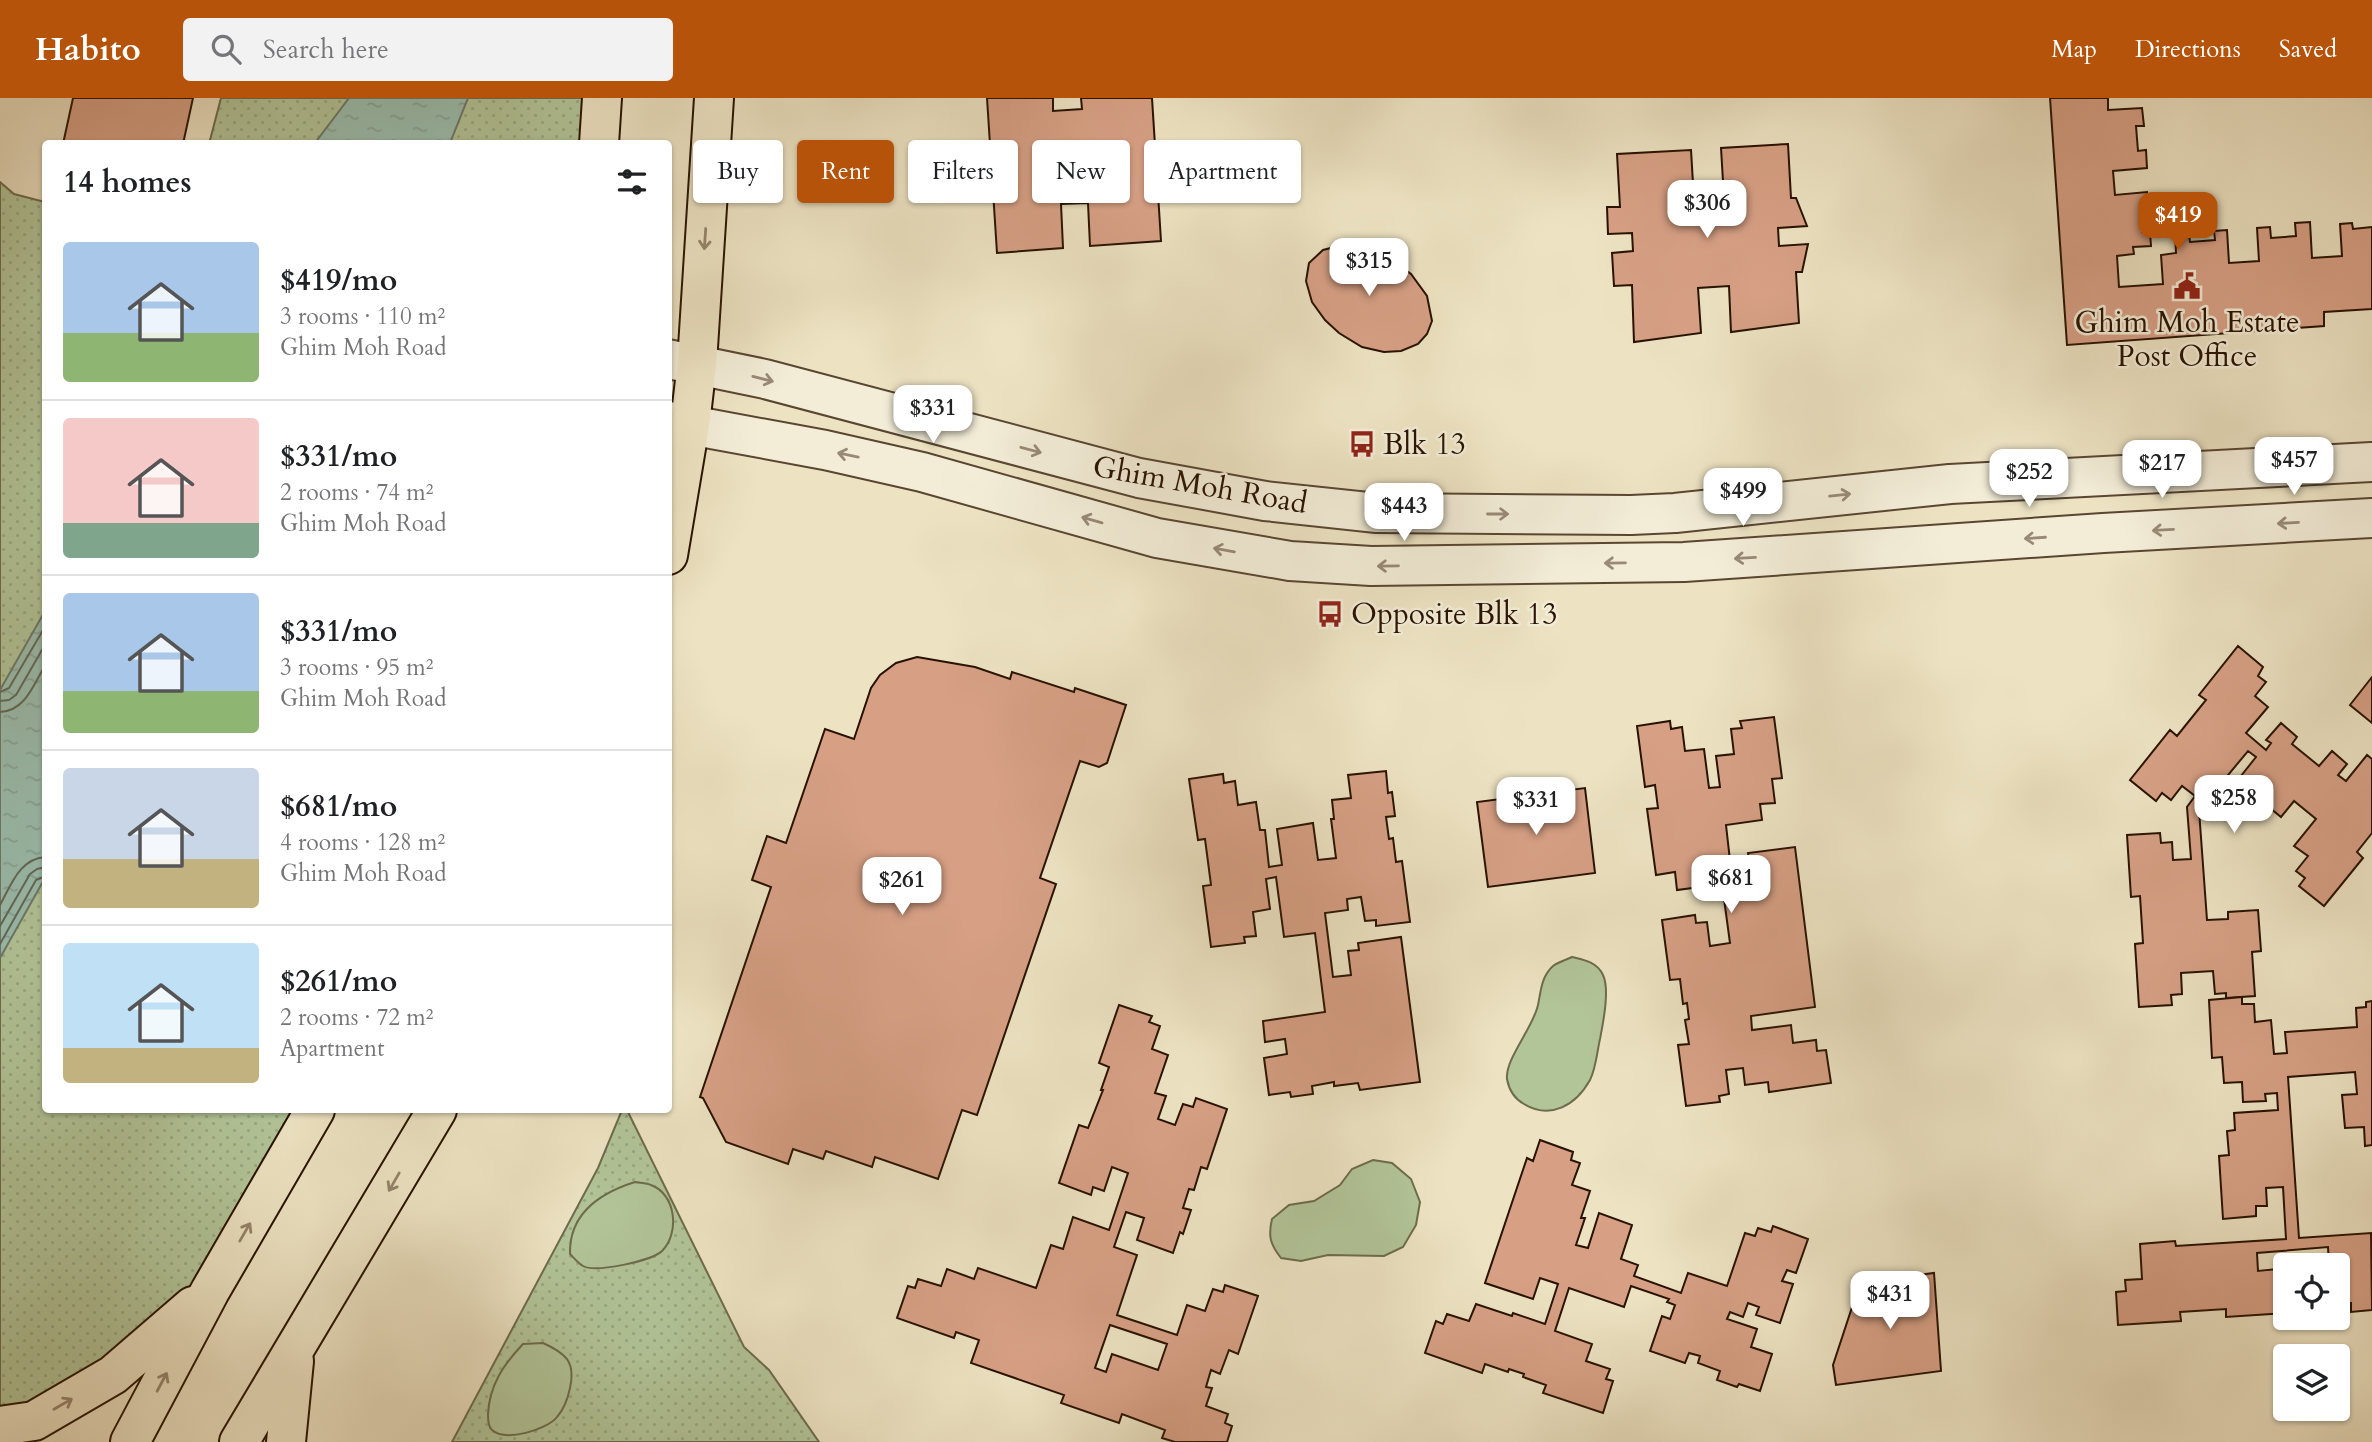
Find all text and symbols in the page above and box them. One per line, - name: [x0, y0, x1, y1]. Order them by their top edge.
- search box: [183, 18, 673, 81]
- text: Habito: [35, 27, 141, 72]
- icon: search: [207, 30, 245, 68]
- text: Search here: [263, 32, 389, 67]
- text: Map: [2051, 33, 2097, 66]
- text: Directions: [2135, 33, 2241, 66]
- text: Saved: [2279, 33, 2337, 66]
- chip: Buy: [693, 140, 783, 203]
- chip: Rent: [797, 140, 894, 203]
- chip: Filters: [908, 140, 1018, 203]
- chip: New: [1032, 140, 1130, 203]
- chip: Apartment: [1144, 140, 1301, 203]
- text: 14 homes: [63, 162, 192, 203]
- icon: filters: [613, 163, 651, 201]
- pin: $306: [1666, 180, 1748, 240]
- text: $306: [1683, 187, 1731, 218]
- pin: $419: [2137, 192, 2219, 252]
- text: $419: [2154, 199, 2202, 230]
- one-way arrow: [698, 228, 711, 250]
- pin: $315: [1328, 238, 1410, 298]
- text: $315: [1345, 245, 1393, 276]
- text: $419/mo: [280, 260, 397, 301]
- icon: home: [119, 270, 203, 354]
- public building icon: Ghim Moh Estate Post Office: [2172, 271, 2202, 301]
- text: 3 rooms · 110 m²: [280, 301, 445, 332]
- place label: Ghim Moh Estate Post Office: [2074, 302, 2300, 377]
- text: Ghim Moh Road: [280, 332, 446, 363]
- one-way arrow: [752, 373, 774, 386]
- pin: $331: [892, 386, 974, 445]
- text: $331: [909, 392, 957, 423]
- place label: Blk 13: [1383, 424, 1466, 465]
- bus stop icon: Blk 13: [1347, 429, 1377, 459]
- text: $331/mo: [280, 436, 397, 477]
- pin: $457: [2253, 438, 2335, 497]
- pin: $217: [2121, 440, 2203, 500]
- one-way arrow: [1019, 444, 1042, 457]
- text: $457: [2270, 444, 2318, 475]
- icon: home: [119, 446, 203, 530]
- street label: Ghim Moh Road: [1090, 446, 1310, 524]
- text: $217: [2138, 447, 2186, 478]
- one-way arrow: [837, 448, 860, 462]
- pin: $252: [1988, 450, 2070, 509]
- text: $252: [2005, 456, 2053, 487]
- pin: $499: [1702, 468, 1784, 528]
- text: $499: [1719, 475, 1767, 506]
- text: 2 rooms · 74 m²: [280, 477, 433, 508]
- pin: $443: [1363, 484, 1445, 543]
- one-way arrow: [1828, 489, 1851, 502]
- text: $443: [1380, 490, 1428, 521]
- one-way arrow: [1487, 507, 1510, 521]
- text: Ghim Moh Road: [280, 508, 446, 539]
- one-way arrow: [1081, 512, 1103, 525]
- one-way arrow: [2277, 517, 2300, 530]
- one-way arrow: [2152, 524, 2175, 537]
- one-way arrow: [2024, 531, 2047, 544]
- one-way arrow: [1213, 542, 1236, 556]
- one-way arrow: [1734, 552, 1757, 565]
- one-way arrow: [1604, 556, 1627, 569]
- one-way arrow: [1377, 559, 1400, 572]
- place label: Opposite Blk 13: [1351, 594, 1558, 635]
- bus stop icon: Opposite Blk 13: [1315, 599, 1345, 629]
- text: $331/mo: [280, 611, 397, 652]
- icon: home: [119, 621, 203, 705]
- text: 3 rooms · 95 m²: [280, 652, 433, 683]
- text: Ghim Moh Road: [280, 683, 446, 714]
- pin: $258: [2193, 776, 2275, 835]
- pin: $331: [1495, 778, 1577, 837]
- text: $258: [2210, 782, 2258, 813]
- text: $331: [1512, 784, 1560, 815]
- text: $681/mo: [280, 786, 397, 827]
- icon: home: [119, 796, 203, 880]
- text: 4 rooms · 128 m²: [280, 827, 445, 858]
- pin: $681: [1690, 856, 1772, 915]
- text: Ghim Moh Road: [280, 858, 446, 889]
- pin: $261: [861, 858, 943, 917]
- text: $681: [1707, 862, 1755, 893]
- text: $261: [878, 864, 926, 895]
- text: $261/mo: [280, 961, 397, 1002]
- icon: home: [119, 971, 203, 1055]
- text: 2 rooms · 72 m²: [280, 1002, 433, 1033]
- text: Apartment: [280, 1033, 384, 1064]
- one-way arrow: [387, 1172, 401, 1192]
- one-way arrow: [238, 1222, 252, 1242]
- map controls: [2273, 1253, 2350, 1421]
- button: locate: [2273, 1253, 2350, 1330]
- pin: $431: [1849, 1272, 1931, 1331]
- text: $431: [1866, 1278, 1914, 1309]
- button: layers: [2273, 1344, 2350, 1421]
- one-way arrow: [155, 1372, 169, 1393]
- one-way arrow: [53, 1397, 73, 1411]

